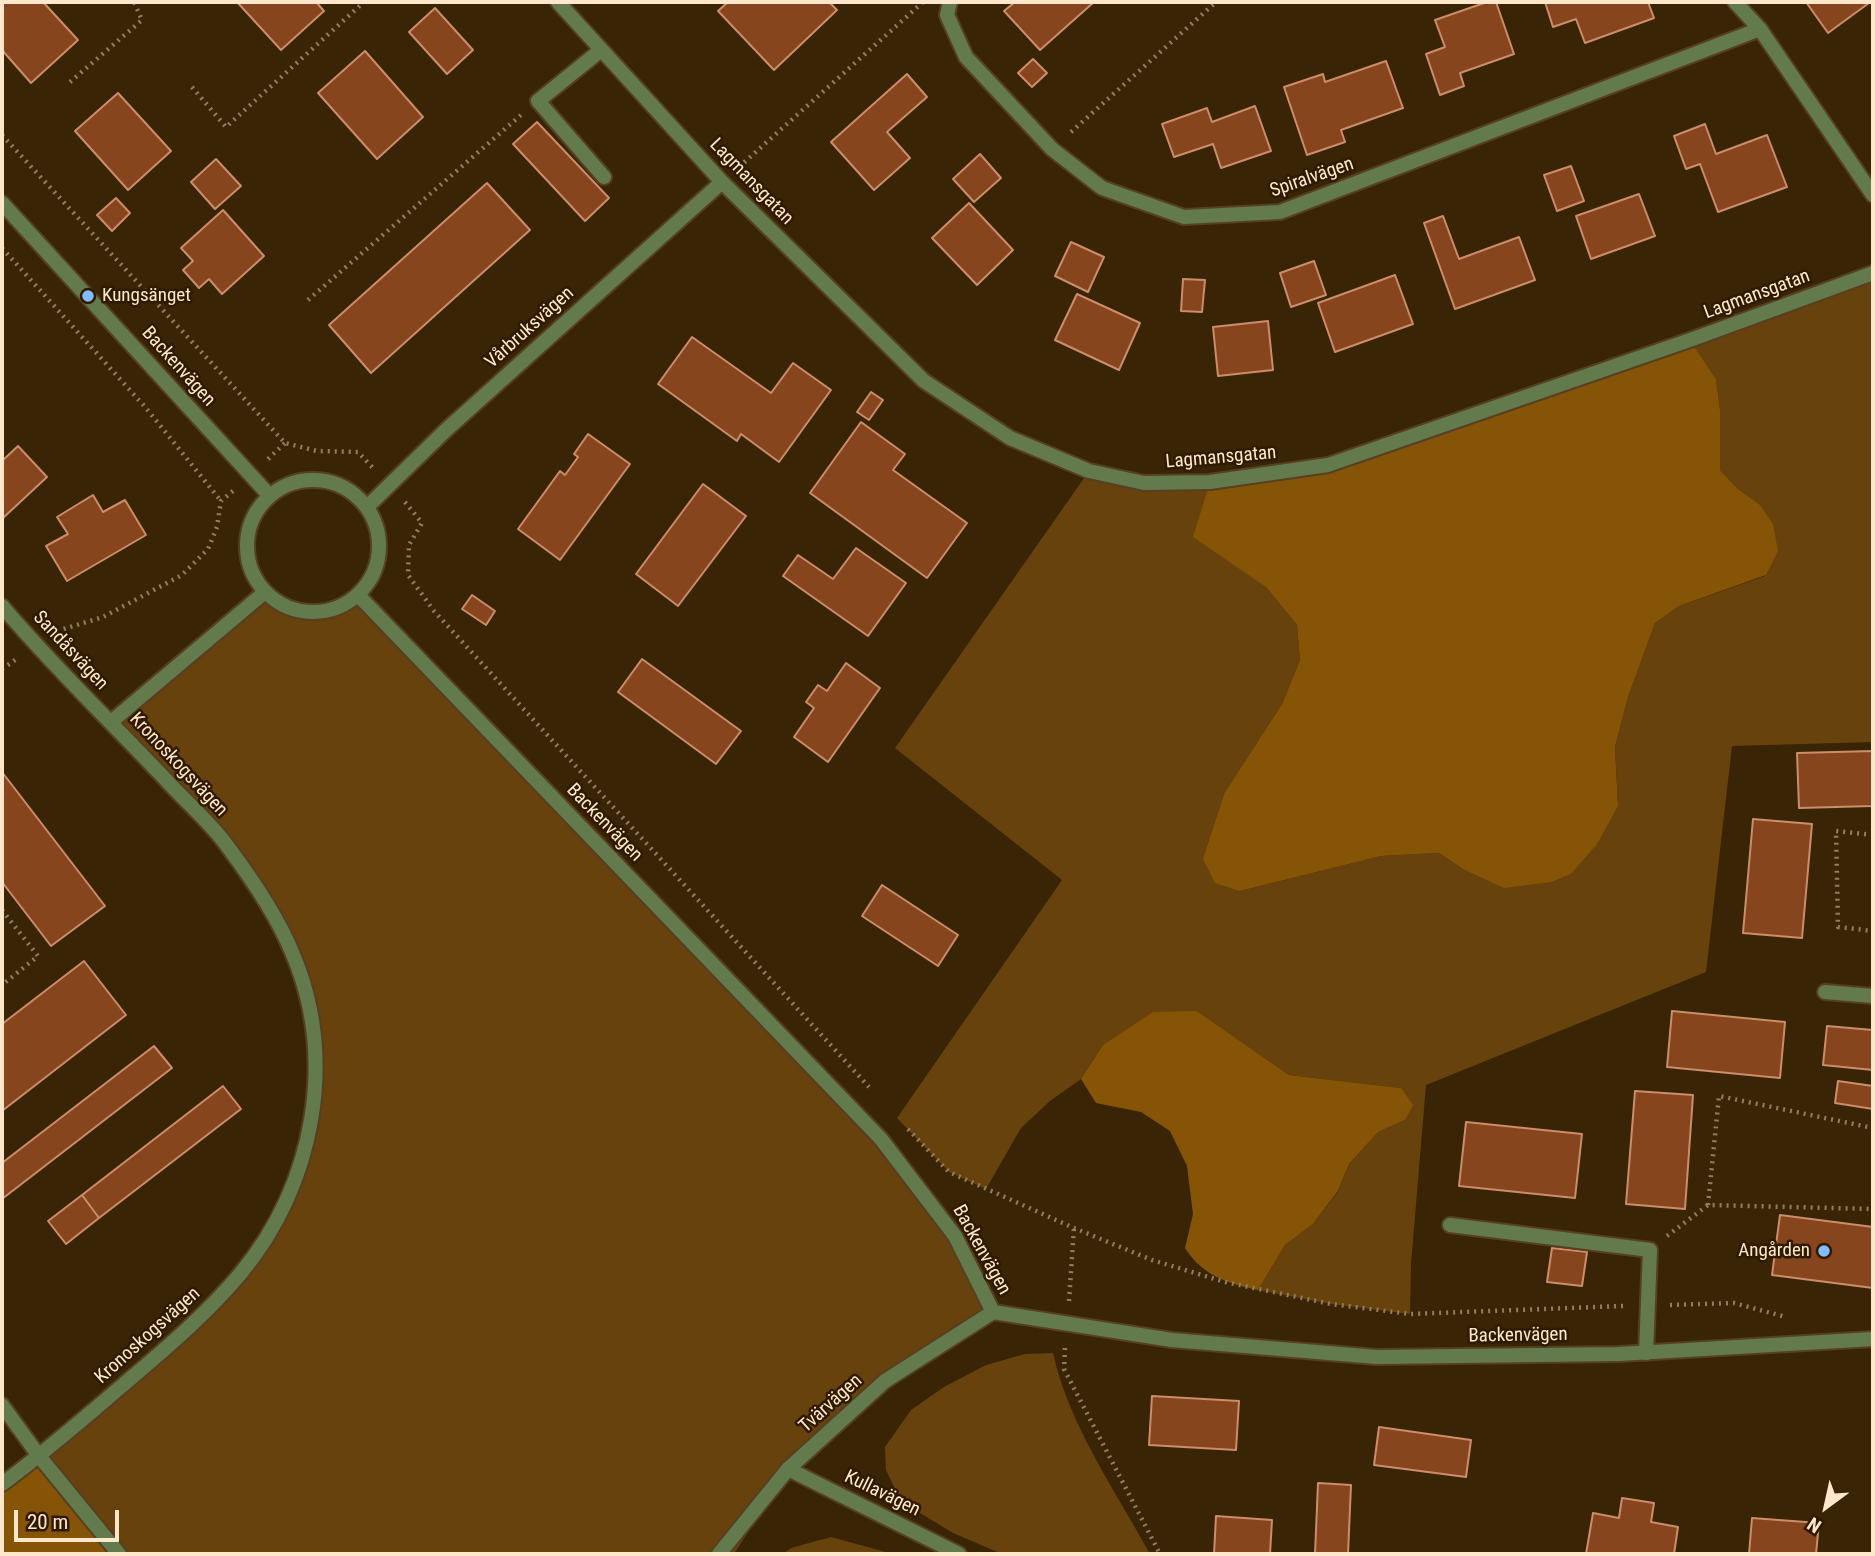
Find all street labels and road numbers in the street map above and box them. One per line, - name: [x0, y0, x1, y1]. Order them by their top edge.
- street label: Lagmansgatan: [704, 134, 798, 230]
- street label: Spiralvägen: [1267, 153, 1357, 203]
- street label: Lagmansgatan: [1701, 265, 1813, 325]
- street label: Vårbruksvägen: [481, 282, 579, 374]
- street label: Backenvägen: [136, 322, 220, 412]
- street label: Lagmansgatan: [1165, 442, 1277, 474]
- street label: Sandåsvägen: [28, 607, 112, 695]
- street label: Kronoskogsvägen: [124, 708, 232, 822]
- street label: Backenvägen: [561, 779, 647, 867]
- street label: Backenvägen: [947, 1201, 1015, 1299]
- street label: Kronoskogsvägen: [91, 1283, 205, 1389]
- street label: Backenvägen: [1468, 1324, 1568, 1348]
- street label: Tvärvägen: [795, 1370, 867, 1438]
- street label: Kullavägen: [840, 1466, 924, 1522]

